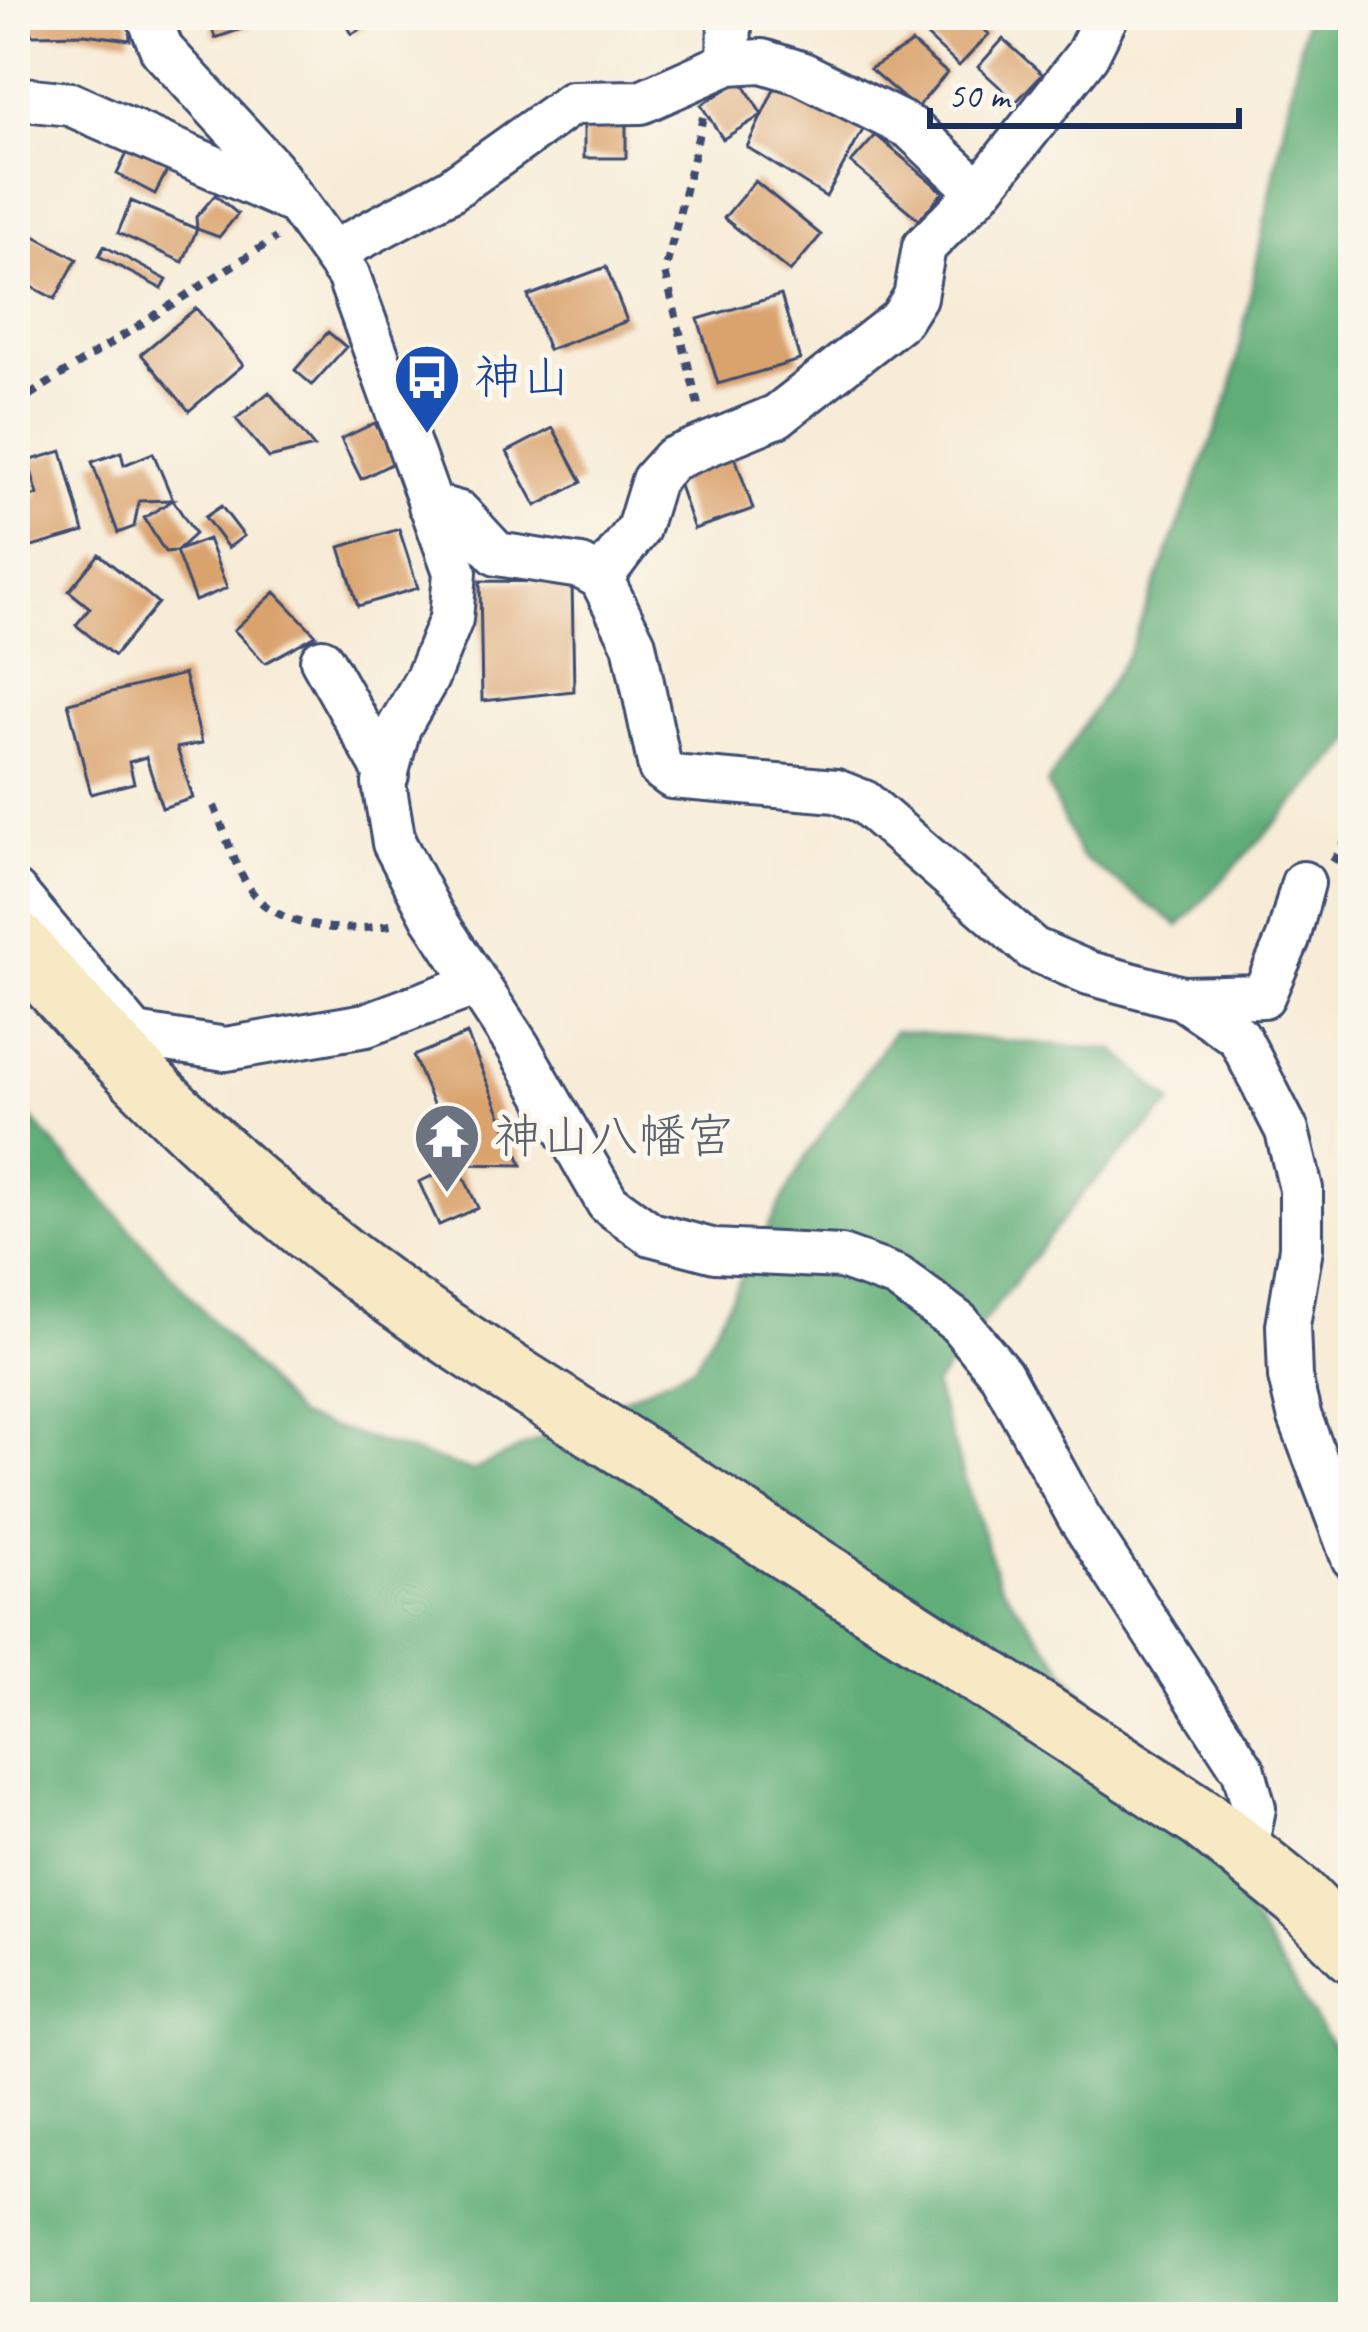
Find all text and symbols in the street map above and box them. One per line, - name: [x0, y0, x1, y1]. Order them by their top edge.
- scale bar: [930, 54, 1239, 128]
- text: 50 m: [948, 73, 1012, 119]
- bus stop icon: 神山: [392, 342, 462, 436]
- place label: 神山: [474, 347, 570, 407]
- temple icon: 神山八幡宮: [412, 1101, 482, 1195]
- place label: 神山八幡宮: [494, 1106, 734, 1166]

